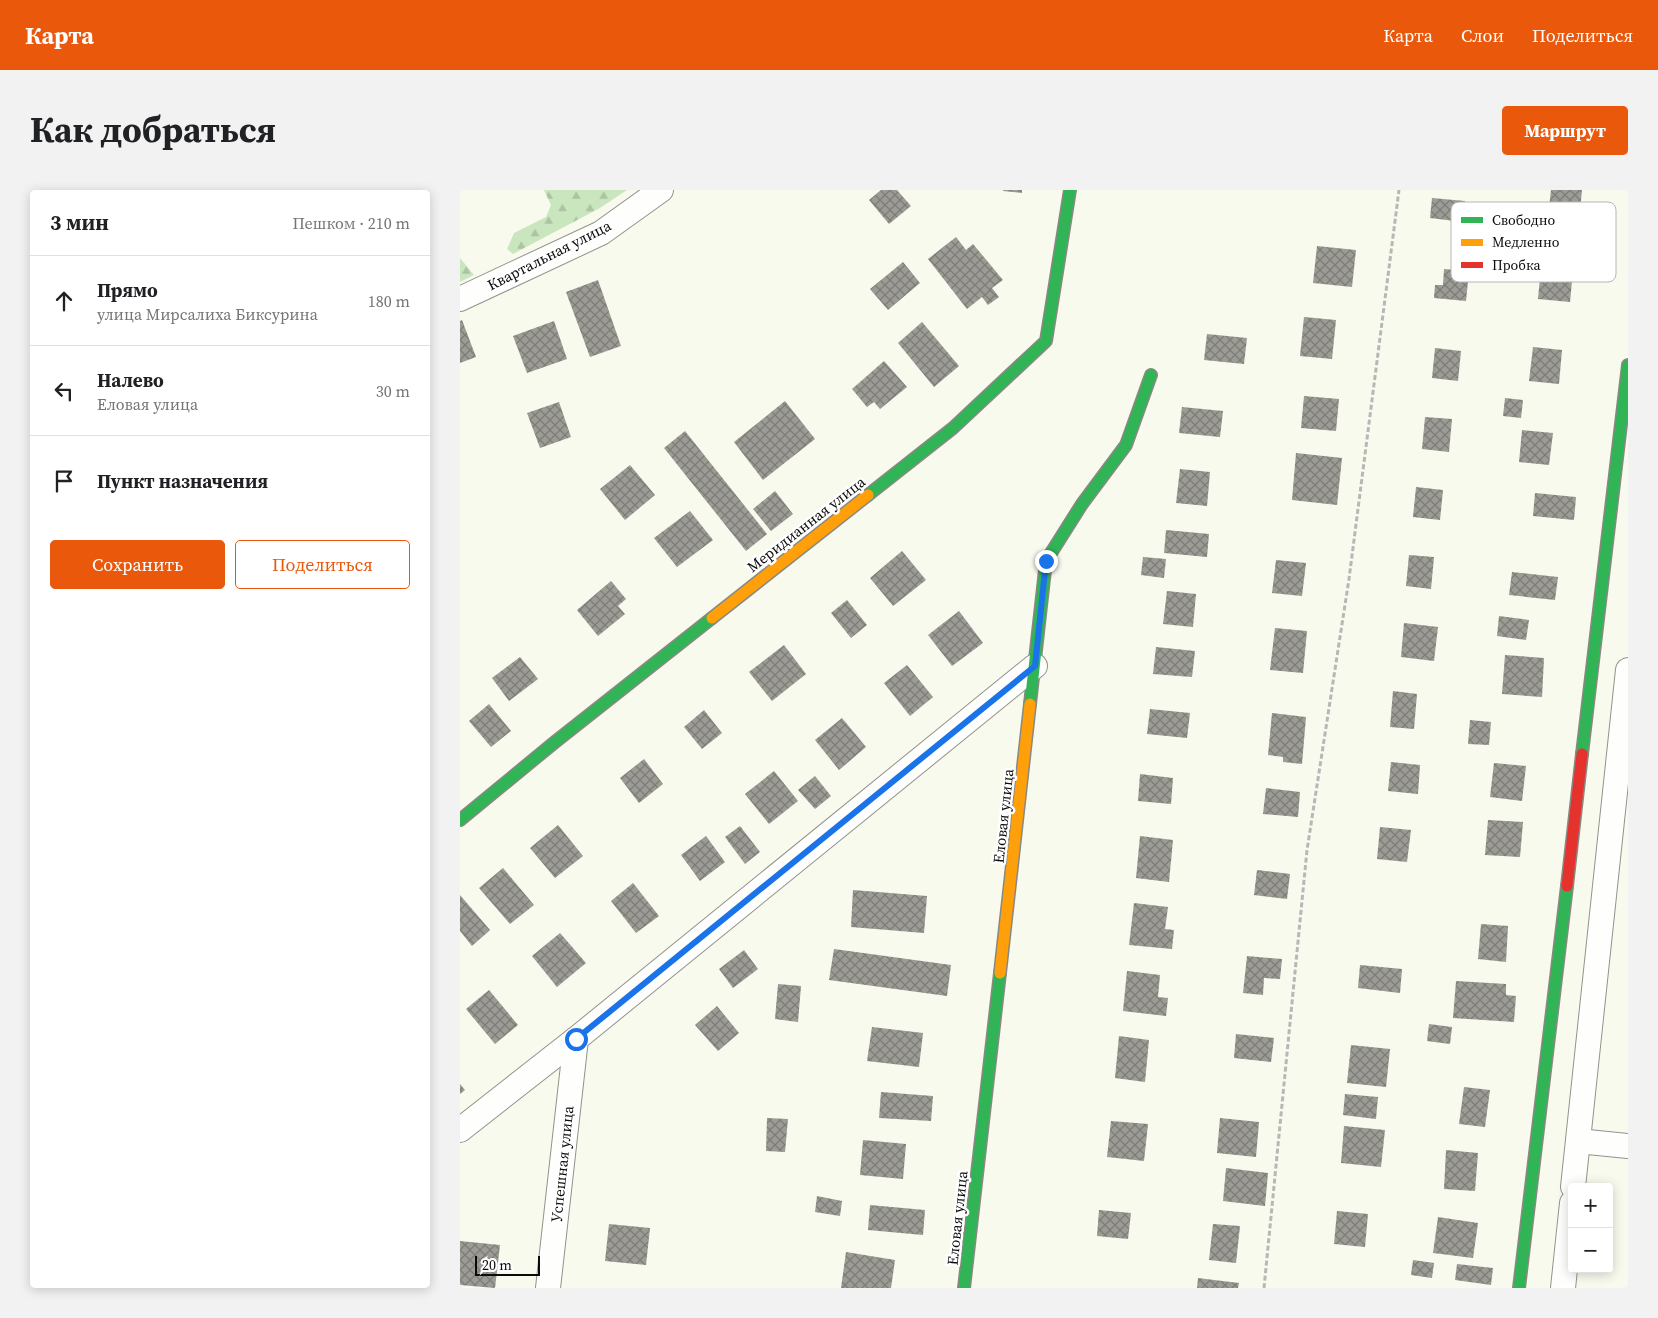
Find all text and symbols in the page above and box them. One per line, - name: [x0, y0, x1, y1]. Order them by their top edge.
- text: Карта: [25, 19, 94, 52]
- text: Карта: [1383, 23, 1433, 48]
- text: Слои: [1461, 23, 1504, 48]
- text: Поделиться: [1532, 23, 1633, 48]
- text: Как добраться: [30, 106, 276, 154]
- button: Маршрут: [1502, 106, 1628, 155]
- legend: [1451, 202, 1616, 282]
- text: 3 мин: [50, 208, 109, 237]
- text: Свободно: [1492, 210, 1555, 230]
- text: Пешком · 210 m: [292, 212, 410, 234]
- street label: Квартальная улица: [484, 215, 615, 295]
- text: Медленно: [1492, 232, 1560, 252]
- text: Пробка: [1492, 255, 1541, 275]
- text: Прямо: [97, 277, 158, 303]
- icon: ahead: [50, 287, 78, 315]
- text: 180 m: [368, 290, 410, 312]
- text: улица Мирсалиха Биксурина: [97, 303, 318, 325]
- text: Налево: [97, 367, 164, 393]
- icon: left: [50, 377, 78, 405]
- text: 30 m: [376, 380, 410, 402]
- text: Еловая улица: [97, 393, 198, 415]
- icon: arrive: [50, 467, 78, 495]
- text: Пункт назначения: [97, 468, 268, 494]
- street label: Меридианная улица: [742, 471, 870, 577]
- button: Сохранить: [50, 540, 225, 589]
- button: Поделиться: [235, 540, 410, 589]
- route end: [1035, 550, 1058, 573]
- street label: Еловая улица: [988, 767, 1018, 864]
- route start: [565, 1028, 588, 1051]
- street label: Успешная улица: [545, 1104, 579, 1223]
- street label: Еловая улица: [942, 1169, 972, 1266]
- map controls: [1568, 1183, 1613, 1273]
- button: +: [1568, 1183, 1613, 1228]
- button: −: [1568, 1228, 1613, 1273]
- scale bar: [475, 1253, 540, 1276]
- text: 20 m: [482, 1255, 512, 1275]

